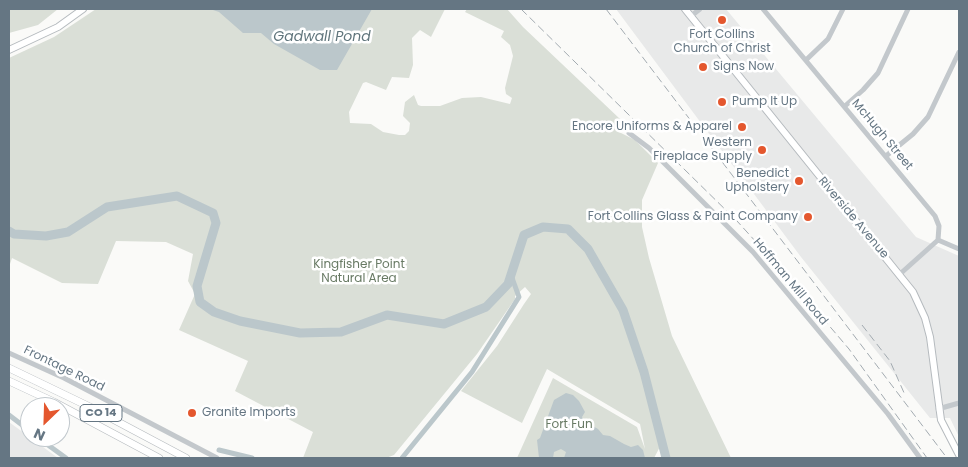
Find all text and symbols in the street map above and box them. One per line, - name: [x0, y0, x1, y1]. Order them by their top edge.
- marker: Fort Collins Church of Christ: [716, 14, 728, 26]
- place label: Fort Collins Church of Christ: [673, 28, 771, 56]
- water label: Gadwall Pond: [273, 29, 371, 45]
- place label: Signs Now: [713, 60, 774, 74]
- marker: Signs Now: [697, 61, 709, 73]
- place label: Pump It Up: [732, 95, 797, 109]
- marker: Pump It Up: [716, 96, 728, 108]
- street label: McHugh Street: [848, 97, 916, 173]
- place label: Encore Uniforms & Apparel: [572, 120, 732, 134]
- marker: Encore Uniforms & Apparel: [736, 121, 748, 133]
- place label: Western Fireplace Supply: [653, 136, 752, 164]
- marker: Western Fireplace Supply: [756, 144, 768, 156]
- place label: Benedict Upholstery: [725, 167, 789, 195]
- street label: Riverside Avenue: [815, 174, 891, 262]
- marker: Benedict Upholstery: [793, 175, 805, 187]
- place label: Fort Collins Glass & Paint Company: [588, 210, 798, 224]
- marker: Fort Collins Glass & Paint Company: [802, 211, 814, 223]
- street label: Hoffman Mill Road: [750, 236, 830, 328]
- park label: Kingfisher Point Natural Area: [313, 258, 405, 286]
- street label: Frontage Road: [21, 343, 107, 395]
- north arrow: [20, 397, 70, 447]
- road number: CO 14: [80, 404, 122, 422]
- place label: Granite Imports: [202, 406, 296, 420]
- marker: Granite Imports: [186, 407, 198, 419]
- park label: Fort Fun: [545, 418, 593, 432]
- text: N: [30, 424, 48, 446]

